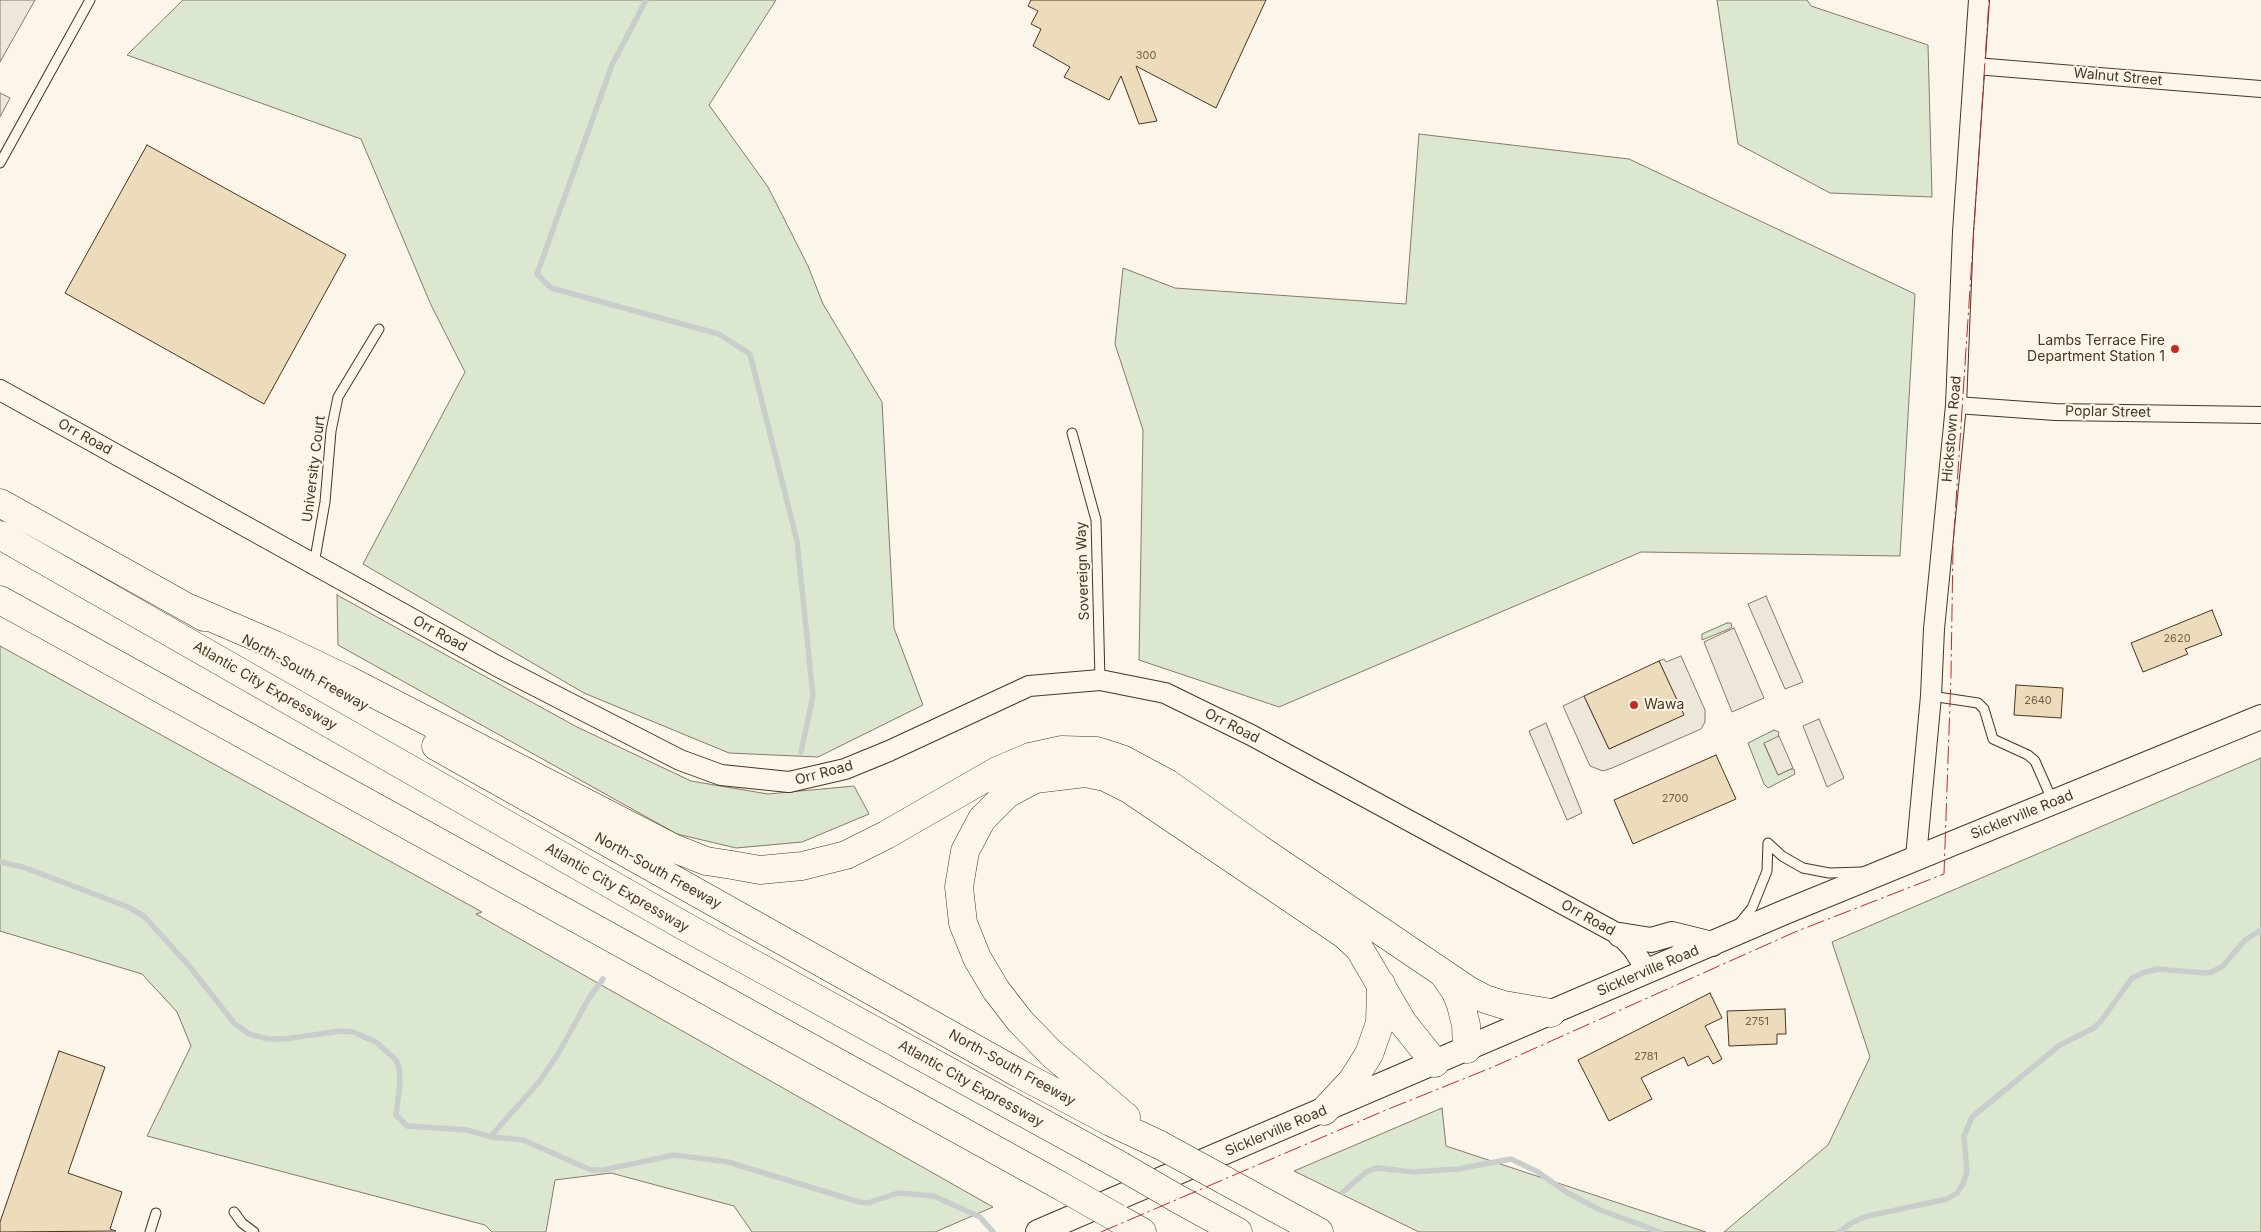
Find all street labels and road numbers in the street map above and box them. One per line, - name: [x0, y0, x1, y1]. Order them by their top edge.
- street label: Walnut Street: [2073, 65, 2163, 89]
- street label: Hickstown Road: [1939, 375, 1965, 483]
- street label: Poplar Street: [2065, 403, 2151, 421]
- street label: Orr Road: [55, 415, 115, 459]
- street label: University Court: [299, 415, 329, 523]
- street label: Sovereign Way: [1073, 521, 1093, 621]
- street label: Orr Road: [410, 612, 470, 656]
- street label: North-South Freeway: [239, 631, 371, 715]
- street label: Atlantic City Expressway: [190, 638, 340, 734]
- street label: Orr Road: [1202, 705, 1262, 747]
- street label: Orr Road: [793, 757, 855, 789]
- street label: Sicklerville Road: [1968, 787, 2076, 843]
- street label: North-South Freeway: [592, 829, 724, 913]
- street label: Atlantic City Expressway: [542, 840, 692, 936]
- street label: Orr Road: [1558, 896, 1618, 940]
- street label: Sicklerville Road: [1595, 942, 1701, 1000]
- street label: North-South Freeway: [946, 1026, 1078, 1110]
- street label: Atlantic City Expressway: [896, 1037, 1046, 1131]
- street label: Sicklerville Road: [1223, 1102, 1329, 1160]

